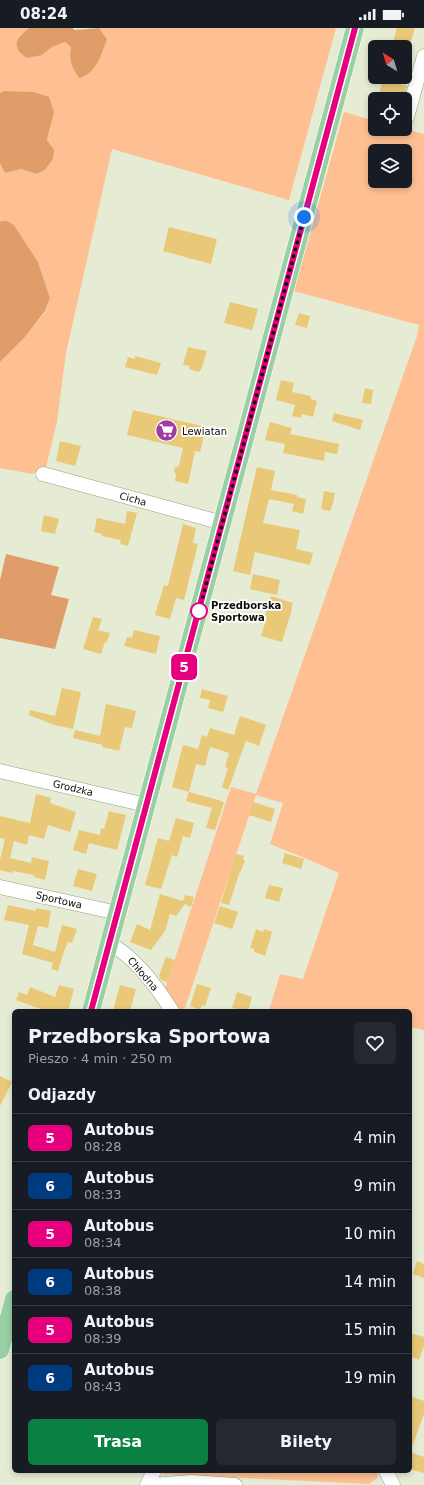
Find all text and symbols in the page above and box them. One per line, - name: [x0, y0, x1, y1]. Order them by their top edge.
- text: 08:24: [20, 5, 68, 23]
- north arrow: [368, 40, 412, 84]
- map controls: [368, 40, 412, 188]
- button: locate: [368, 92, 412, 136]
- button: layers: [368, 144, 412, 188]
- your location: [294, 207, 314, 227]
- supermarket icon: Lewiatan: [153, 418, 179, 444]
- place label: Lewiatan: [182, 426, 227, 437]
- street label: Cicha: [118, 490, 148, 508]
- place label: Przedborska Sportowa: [211, 600, 281, 623]
- marker: Przedborska Sportowa: [190, 602, 208, 620]
- line badge: 5: [171, 654, 197, 680]
- text: 5: [179, 659, 189, 675]
- street label: Grodzka: [52, 778, 94, 798]
- street label: Sportowa: [35, 889, 83, 911]
- street label: Chłodna: [125, 955, 161, 993]
- button: heart: [354, 1022, 396, 1064]
- text: Przedborska Sportowa: [28, 1025, 270, 1047]
- text: Pieszo · 4 min · 250 m: [28, 1051, 172, 1066]
- text: Odjazdy: [28, 1086, 96, 1104]
- text: Autobus: [84, 1121, 154, 1139]
- text: 4 min: [353, 1129, 396, 1147]
- text: 5: [45, 1130, 55, 1146]
- text: 08:28: [84, 1139, 121, 1154]
- text: Autobus: [84, 1169, 154, 1187]
- text: 9 min: [353, 1177, 396, 1195]
- text: 6: [45, 1178, 55, 1194]
- text: 08:33: [84, 1187, 121, 1202]
- text: Autobus: [84, 1217, 154, 1235]
- text: 10 min: [344, 1225, 396, 1243]
- text: 5: [45, 1226, 55, 1242]
- text: 08:34: [84, 1235, 121, 1250]
- text: Autobus: [84, 1265, 154, 1283]
- text: 14 min: [344, 1273, 396, 1291]
- text: 6: [45, 1274, 55, 1290]
- text: 08:38: [84, 1283, 121, 1298]
- text: Autobus: [84, 1313, 154, 1331]
- text: 15 min: [344, 1321, 396, 1339]
- text: 5: [45, 1322, 55, 1338]
- text: 08:39: [84, 1331, 121, 1346]
- text: Autobus: [84, 1361, 154, 1379]
- text: 19 min: [344, 1369, 396, 1387]
- text: 6: [45, 1370, 55, 1386]
- text: 08:43: [84, 1379, 121, 1394]
- button: Trasa: [28, 1419, 208, 1465]
- button: Bilety: [216, 1419, 396, 1465]

